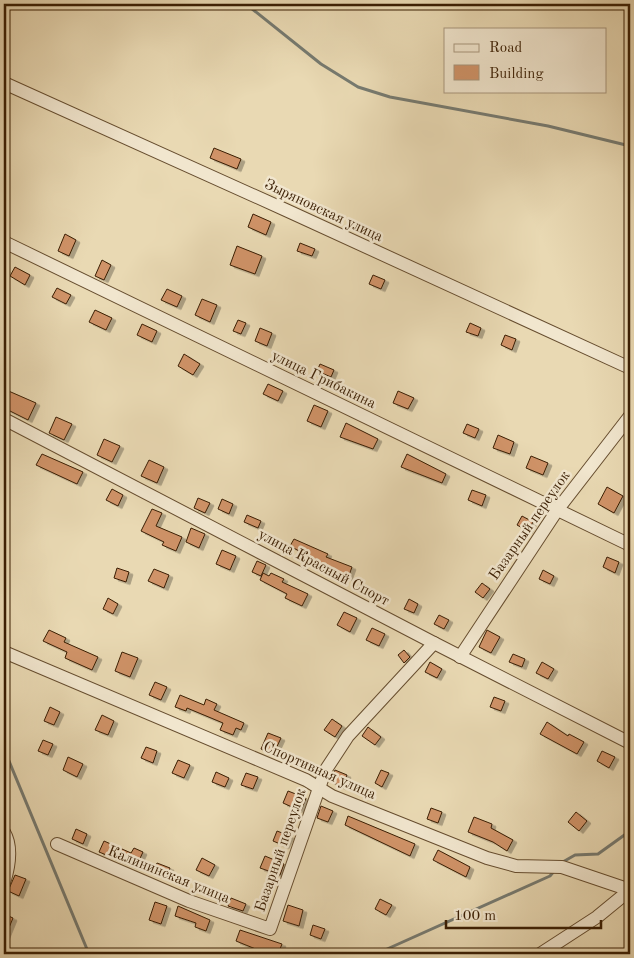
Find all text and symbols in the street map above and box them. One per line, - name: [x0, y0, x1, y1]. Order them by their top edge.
- legend: [444, 28, 606, 92]
- text: Road: [489, 41, 523, 56]
- text: Building: [489, 67, 544, 82]
- street label: Зыряновская улица: [262, 177, 385, 246]
- street label: улица Грибакина: [269, 349, 378, 412]
- street label: Базарный переулок: [487, 468, 574, 583]
- street label: улица Красный Спорт: [255, 527, 391, 609]
- street label: Спортивная улица: [261, 740, 379, 803]
- street label: Базарный переулок: [253, 786, 310, 914]
- street label: Калининская улица: [105, 844, 232, 907]
- scale bar: [446, 898, 602, 930]
- text: 100 m: [454, 909, 496, 924]

